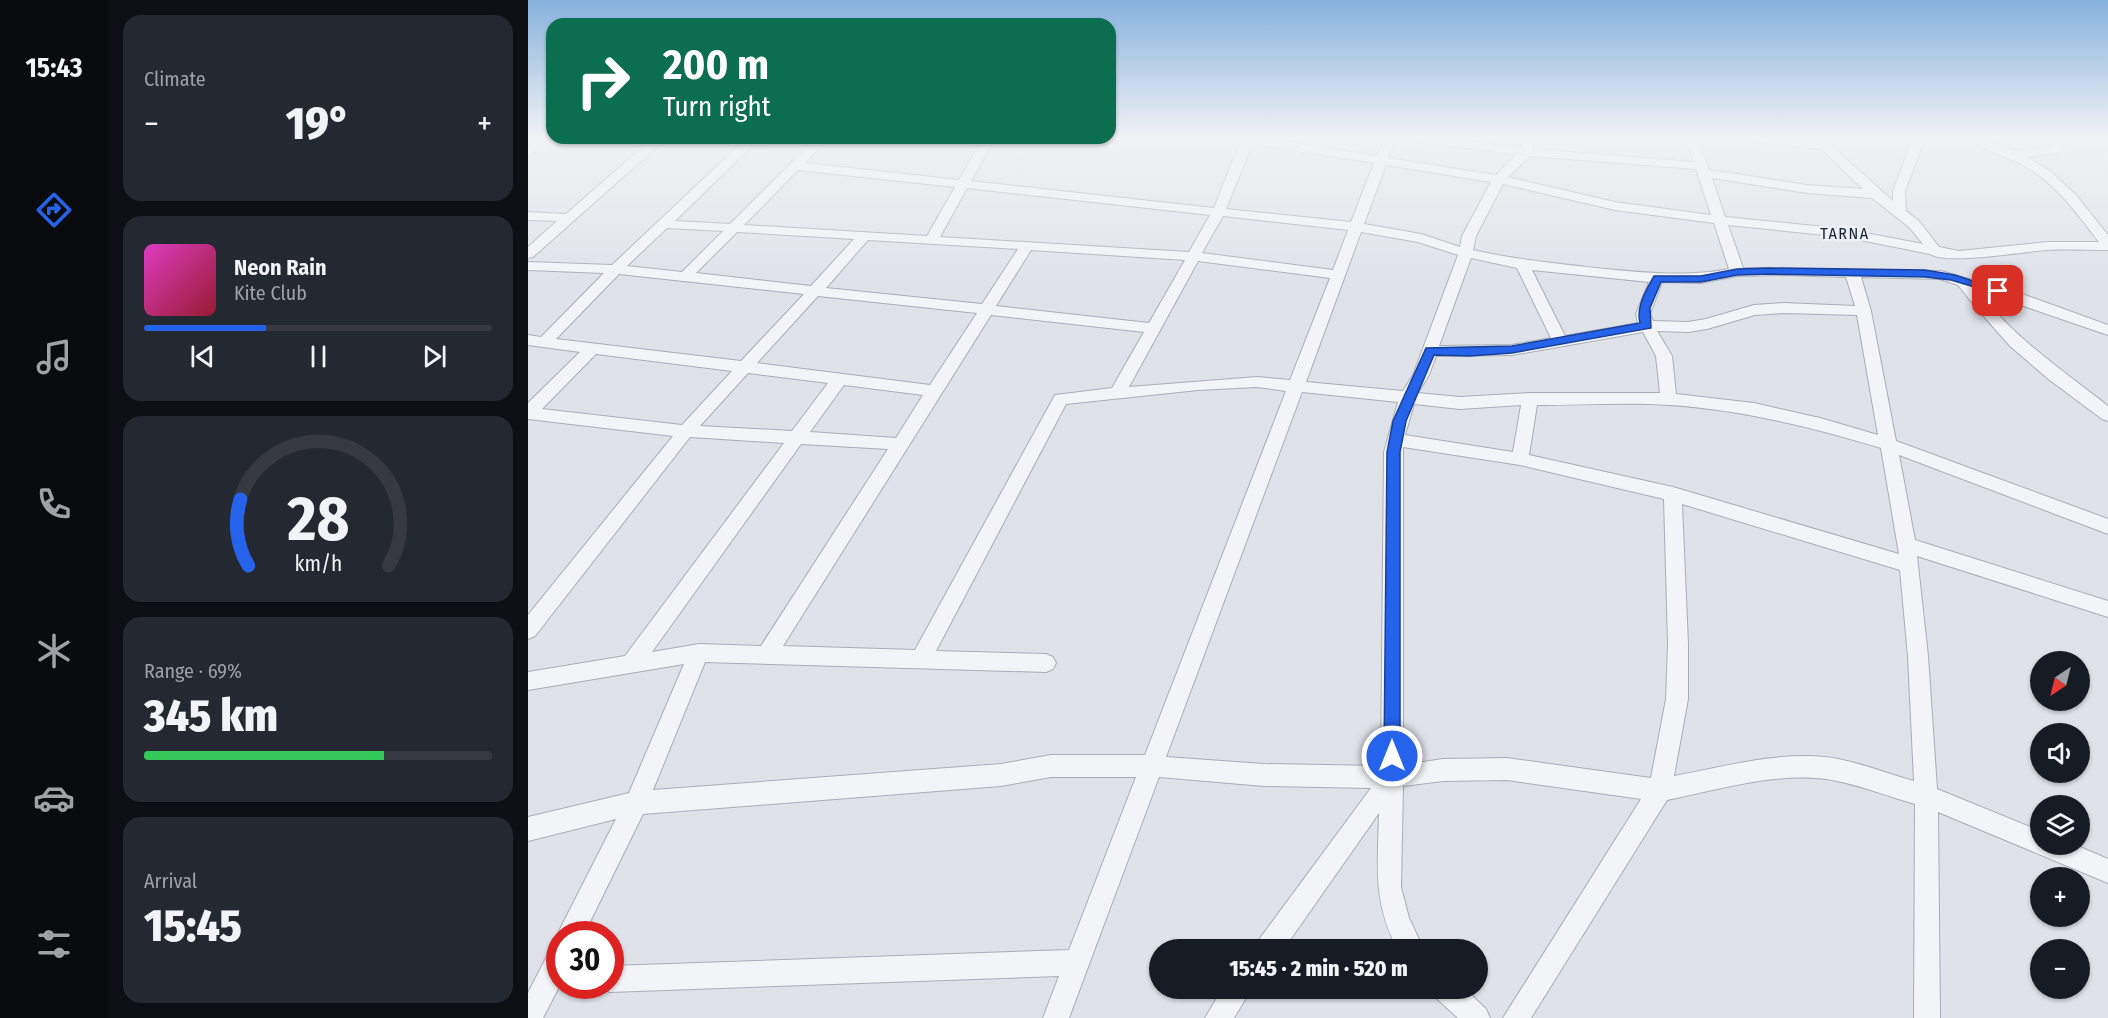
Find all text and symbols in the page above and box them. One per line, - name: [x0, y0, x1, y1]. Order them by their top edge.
- text: 200 m: [663, 40, 769, 90]
- icon: right: [564, 42, 642, 120]
- text: 15:43: [25, 52, 83, 84]
- text: Climate: [144, 67, 206, 91]
- text: Turn right: [663, 91, 771, 123]
- text: 19°: [286, 97, 350, 151]
- text: −: [144, 104, 159, 144]
- text: +: [477, 104, 492, 144]
- icon: directions: [33, 189, 75, 231]
- district label: TARNA: [1820, 224, 1870, 243]
- text: Neon Rain: [234, 254, 327, 281]
- pin: [1972, 265, 2023, 316]
- icon: arrive: [1981, 274, 2014, 307]
- text: Kite Club: [234, 281, 307, 305]
- icon: music: [33, 336, 75, 378]
- icon: previous: [186, 340, 219, 373]
- icon: pause: [302, 340, 335, 373]
- icon: next: [418, 340, 451, 373]
- text: 28: [286, 482, 349, 557]
- icon: phone: [33, 483, 75, 525]
- text: km/h: [294, 551, 342, 577]
- icon: climate: [33, 630, 75, 672]
- north arrow: [2030, 651, 2090, 711]
- map controls: [2030, 651, 2090, 999]
- text: Range · 69%: [144, 659, 242, 683]
- text: 345 km: [144, 689, 278, 743]
- button: sound: [2030, 723, 2090, 783]
- position arrow: [1360, 724, 1424, 788]
- icon: car: [33, 777, 75, 819]
- button: layers: [2030, 795, 2090, 855]
- button: +: [2030, 867, 2090, 927]
- text: Arrival: [144, 869, 197, 893]
- text: 15:45: [144, 899, 242, 953]
- speed limit sign: 30: [546, 921, 624, 999]
- icon: filters: [33, 923, 75, 965]
- button: −: [2030, 939, 2090, 999]
- text: 15:45 · 2 min · 520 m: [1229, 955, 1408, 982]

